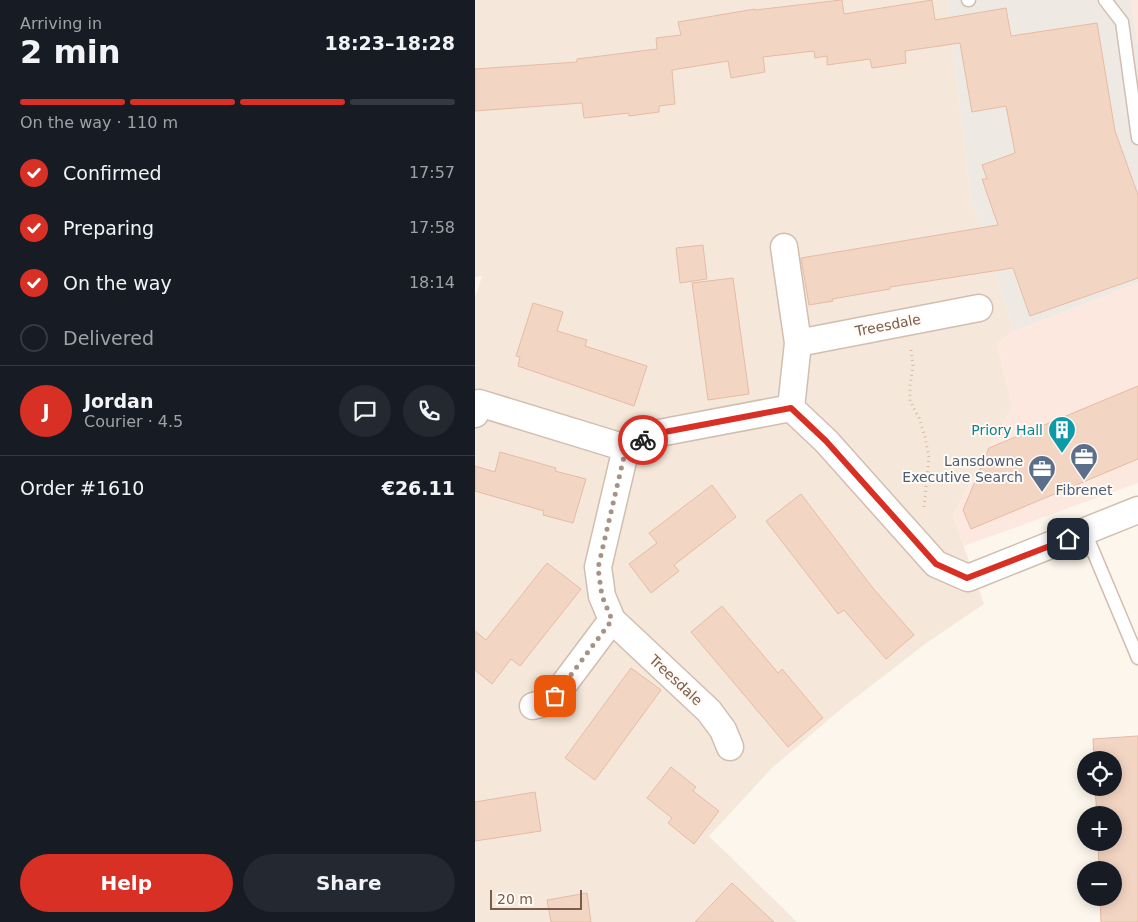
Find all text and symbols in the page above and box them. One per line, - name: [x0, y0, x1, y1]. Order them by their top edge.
- text: Arriving in: [20, 14, 102, 33]
- text: 18:23–18:28: [325, 32, 455, 54]
- text: 2 min: [20, 33, 121, 71]
- text: On the way · 110 m: [20, 113, 178, 132]
- icon: check: [20, 159, 48, 187]
- text: Confirmed: [63, 162, 162, 184]
- text: 17:57: [409, 163, 455, 182]
- icon: check: [20, 214, 48, 242]
- text: Preparing: [63, 217, 154, 239]
- text: 17:58: [409, 218, 455, 237]
- icon: check: [20, 269, 48, 297]
- text: On the way: [63, 272, 172, 294]
- text: 18:14: [409, 273, 455, 292]
- street label: Treesdale: [853, 311, 922, 339]
- text: Delivered: [63, 327, 154, 349]
- button: chat: [339, 385, 391, 437]
- button: phone: [403, 385, 455, 437]
- text: Jordan: [84, 390, 153, 412]
- text: J: [42, 400, 50, 422]
- text: Courier · 4.5: [84, 412, 183, 431]
- courier: [618, 415, 668, 465]
- building icon: Priory Hall: [1047, 415, 1077, 454]
- place label: Priory Hall: [971, 422, 1043, 438]
- icon: bike: [629, 426, 657, 454]
- office icon: Fibrenet: [1069, 442, 1099, 481]
- place label: Lansdowne Executive Search: [902, 453, 1023, 485]
- office icon: Lansdowne Executive Search: [1027, 454, 1057, 493]
- text: Order #1610: [20, 477, 144, 499]
- text: €26.11: [382, 477, 455, 499]
- place label: Fibrenet: [1056, 482, 1113, 498]
- pin: [1047, 518, 1089, 560]
- icon: home: [1054, 525, 1082, 553]
- street label: Treesdale: [646, 651, 706, 709]
- pin: [534, 675, 576, 717]
- icon: bag: [541, 682, 569, 710]
- map controls: [1077, 751, 1122, 906]
- button: locate: [1077, 751, 1122, 796]
- button: +: [1077, 806, 1122, 851]
- button: Help: [20, 854, 233, 912]
- button: Share: [243, 854, 455, 912]
- button: −: [1077, 861, 1122, 906]
- scale bar: [490, 887, 583, 910]
- text: 20 m: [497, 891, 533, 907]

